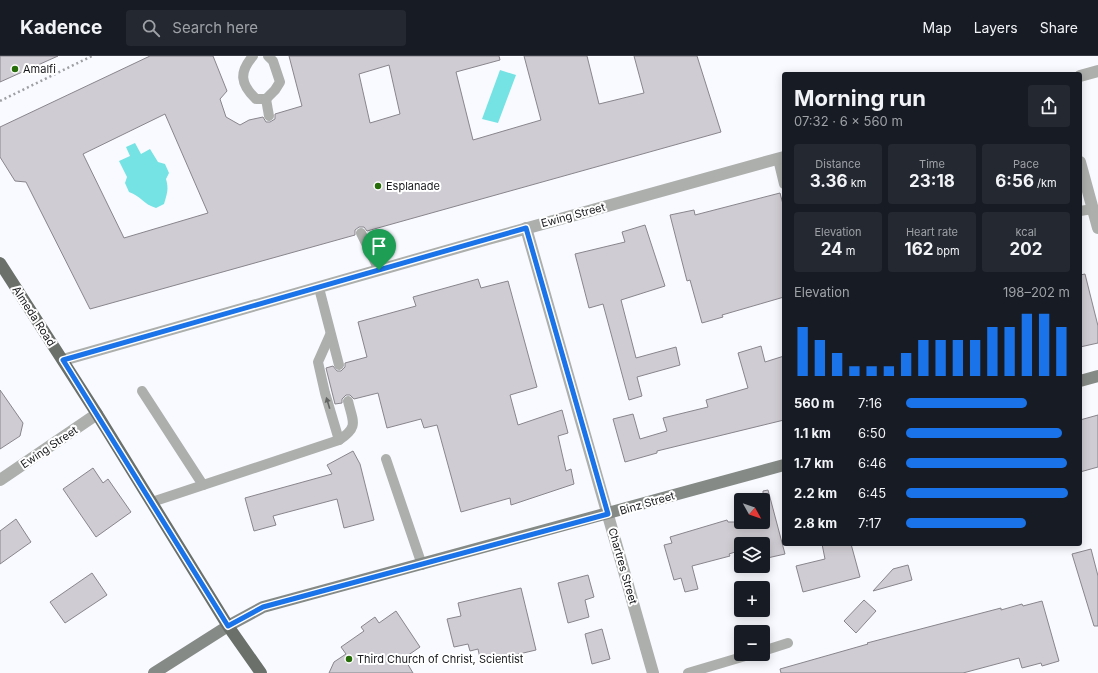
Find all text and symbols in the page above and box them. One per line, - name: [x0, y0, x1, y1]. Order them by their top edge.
- search box: [126, 10, 406, 46]
- text: Kadence: [20, 16, 102, 39]
- icon: search: [140, 17, 162, 39]
- text: Search here: [172, 18, 258, 37]
- text: Map: [923, 19, 952, 36]
- text: Layers: [974, 19, 1018, 36]
- text: Share: [1040, 19, 1078, 36]
- place label: Amalfi: [23, 62, 56, 76]
- marker: Amalfi: [10, 64, 20, 74]
- text: Morning run: [794, 85, 926, 111]
- button: share: [1028, 85, 1070, 127]
- text: 07:32 · 6 × 560 m: [794, 113, 903, 129]
- text: Distance: [815, 157, 861, 171]
- text: Time: [919, 157, 945, 171]
- text: Pace: [1013, 157, 1039, 171]
- text: 3.36: [810, 171, 848, 191]
- text: 23:18: [909, 171, 955, 191]
- text: 6:56: [995, 171, 1034, 191]
- text: km: [848, 176, 866, 190]
- text: /km: [1034, 176, 1057, 190]
- place label: Esplanade: [386, 179, 440, 193]
- marker: Esplanade: [373, 181, 383, 191]
- street label: Ewing Street: [539, 200, 607, 230]
- text: Elevation: [814, 225, 862, 239]
- text: Heart rate: [906, 225, 958, 239]
- text: kcal: [1015, 225, 1037, 239]
- pin: [362, 229, 396, 270]
- icon: arrive: [368, 235, 390, 257]
- text: 24: [821, 239, 843, 259]
- text: 162: [904, 239, 933, 259]
- text: 202: [1010, 239, 1042, 259]
- text: m: [843, 244, 855, 258]
- text: bpm: [933, 244, 960, 258]
- street label: Almeda Road: [9, 283, 59, 349]
- text: Elevation: [794, 284, 850, 300]
- text: 198–202 m: [1003, 284, 1070, 300]
- text: 560 m: [794, 395, 834, 411]
- text: 7:16: [858, 395, 882, 411]
- one-way arrow: [325, 396, 331, 408]
- street label: Ewing Street: [18, 423, 80, 471]
- text: 1.1 km: [794, 425, 831, 441]
- text: 6:50: [858, 425, 886, 441]
- text: 1.7 km: [794, 455, 834, 471]
- text: 6:46: [858, 455, 886, 471]
- text: 2.2 km: [794, 485, 837, 501]
- text: 6:45: [858, 485, 886, 501]
- street label: Binz Street: [618, 488, 676, 518]
- north arrow: [734, 493, 770, 529]
- map controls: [734, 493, 770, 661]
- text: 2.8 km: [794, 515, 837, 531]
- text: 7:17: [858, 515, 881, 531]
- street label: Chartres Street: [605, 526, 641, 606]
- button: layers: [734, 537, 770, 573]
- button: +: [734, 581, 770, 617]
- button: −: [734, 625, 770, 661]
- place label: Third Church of Christ, Scientist: [357, 652, 524, 666]
- marker: Third Church of Christ, Scientist: [344, 654, 354, 664]

